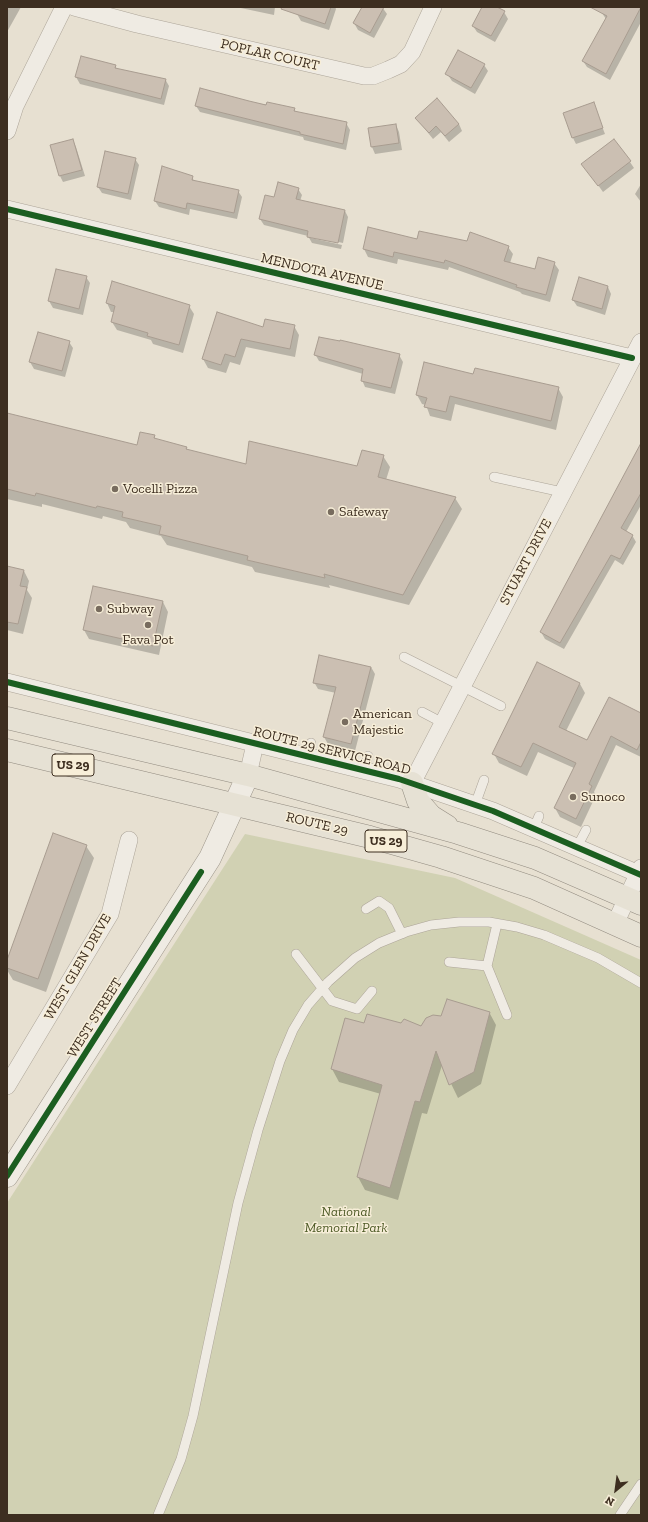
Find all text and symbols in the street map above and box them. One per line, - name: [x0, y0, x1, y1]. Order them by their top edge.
- street label: POPLAR COURT: [219, 35, 321, 75]
- street label: MENDOTA AVENUE: [259, 250, 385, 294]
- place label: Vocelli Pizza: [123, 481, 198, 497]
- marker: Vocelli Pizza: [110, 484, 120, 494]
- place label: Safeway: [339, 504, 388, 520]
- marker: Safeway: [326, 507, 336, 517]
- street label: STUART DRIVE: [496, 516, 556, 608]
- place label: Subway: [107, 601, 154, 617]
- marker: Subway: [94, 604, 104, 614]
- marker: Fava Pot: [143, 620, 153, 630]
- place label: Fava Pot: [122, 632, 174, 648]
- place label: American Majestic: [353, 706, 412, 738]
- marker: American Majestic: [340, 717, 350, 727]
- street label: ROUTE 29 SERVICE ROAD: [252, 723, 412, 779]
- road number: US 29: [52, 754, 94, 776]
- place label: Sunoco: [581, 789, 625, 805]
- marker: Sunoco: [568, 792, 578, 802]
- street label: ROUTE 29: [284, 809, 350, 839]
- road number: US 29: [365, 830, 407, 852]
- street label: WEST GLEN DRIVE: [41, 911, 115, 1023]
- street label: WEST STREET: [64, 975, 126, 1061]
- park label: National Memorial Park: [304, 1204, 388, 1236]
- north arrow: [596, 1470, 636, 1510]
- text: N: [603, 1493, 617, 1509]

